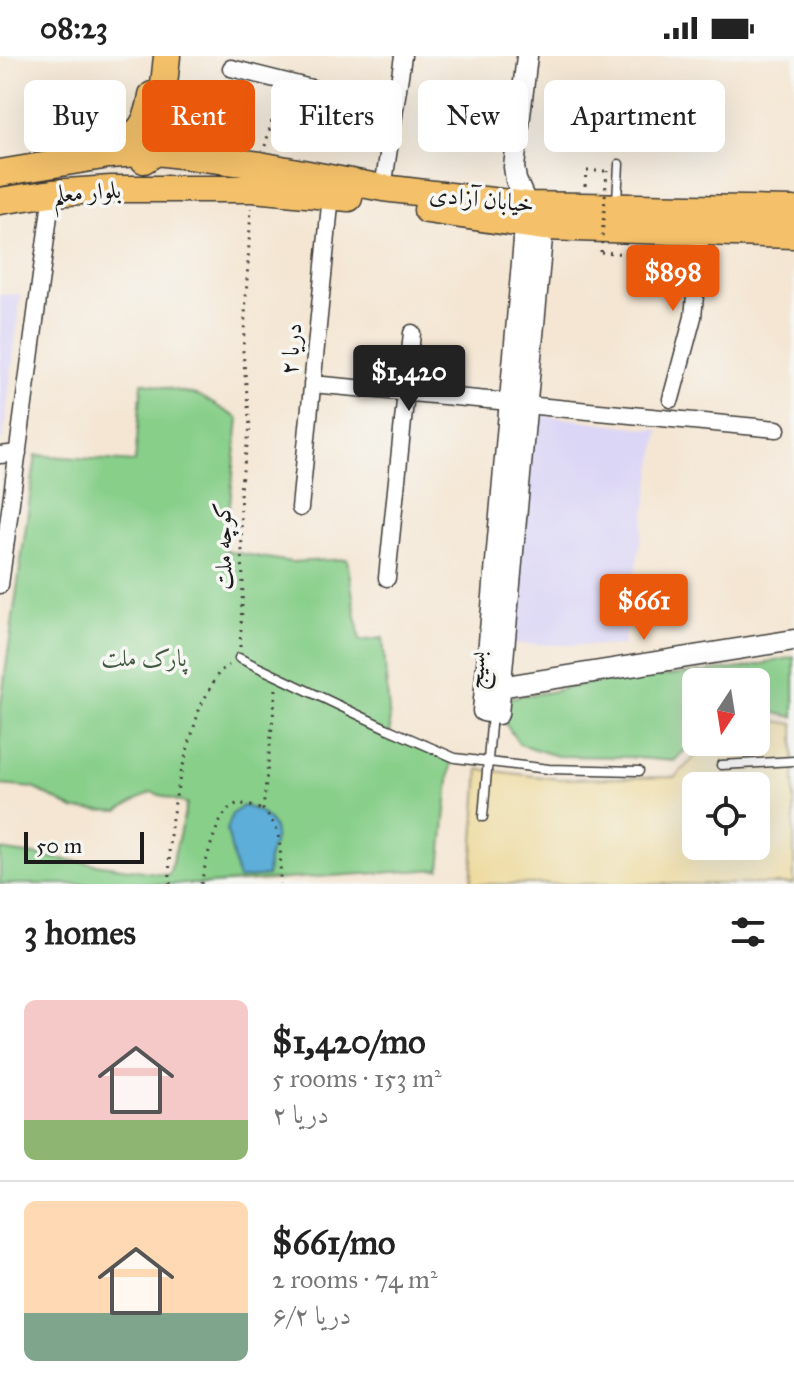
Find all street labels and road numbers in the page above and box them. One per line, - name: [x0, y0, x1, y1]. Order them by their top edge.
- street label: بلوار معلم: [52, 175, 123, 218]
- street label: خیابان آزادی: [428, 179, 536, 219]
- street label: دریا ۲: [273, 321, 309, 377]
- street label: کوچه ملت: [207, 502, 241, 590]
- street label: بسیج: [459, 649, 499, 691]

